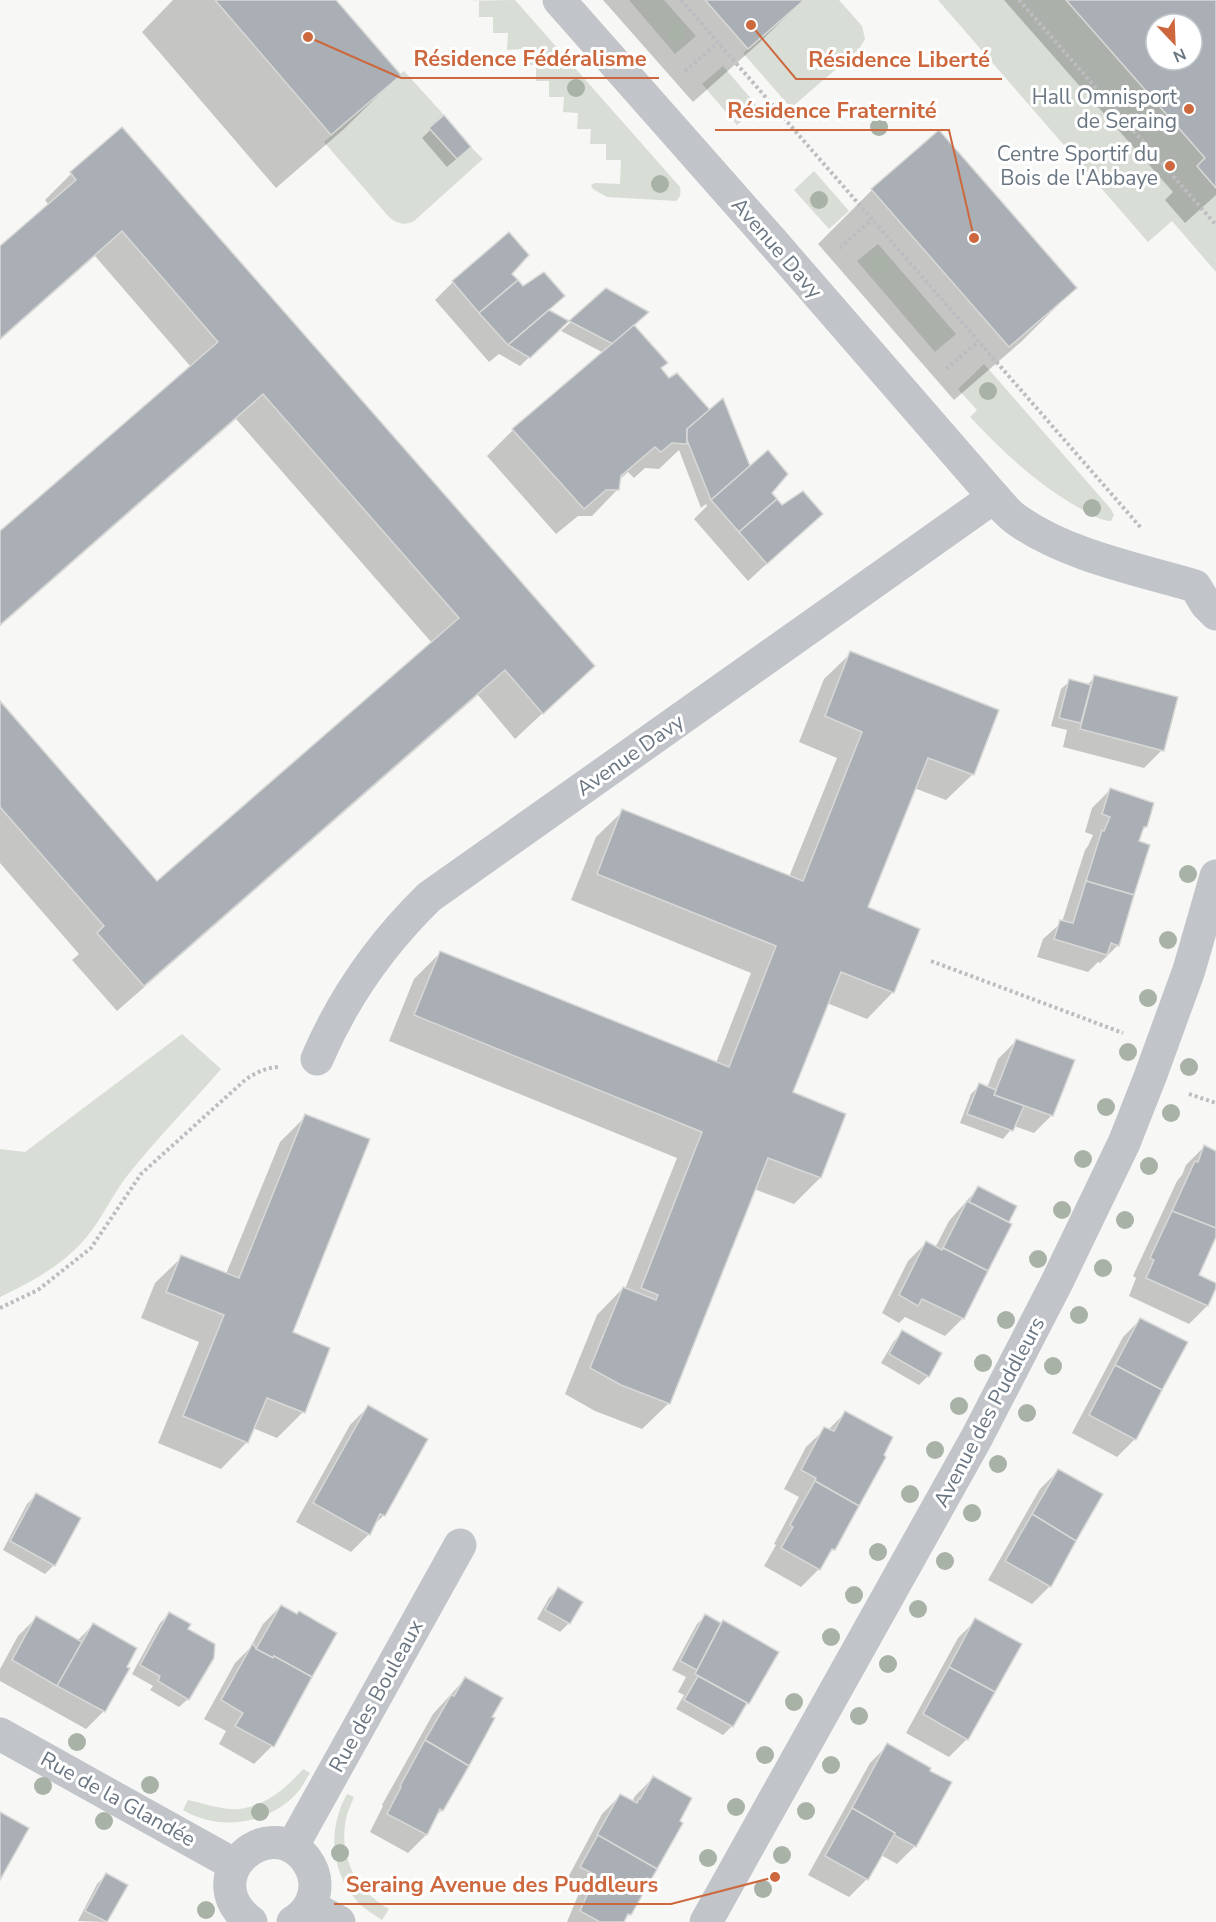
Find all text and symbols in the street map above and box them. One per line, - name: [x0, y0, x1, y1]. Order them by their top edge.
- north arrow: [1144, 12, 1204, 72]
- callout: Résidence Fédéralisme: [401, 38, 659, 78]
- callout: Résidence Liberté: [796, 39, 1002, 79]
- text: N: [1170, 42, 1189, 67]
- text: Résidence Fédéralisme: [413, 44, 647, 74]
- text: Résidence Liberté: [808, 45, 990, 75]
- place label: Hall Omnisport de Seraing: [1032, 83, 1178, 135]
- callout: Résidence Fraternité: [715, 90, 949, 130]
- text: Résidence Fraternité: [727, 96, 937, 126]
- marker: Hall Omnisport de Seraing: [1182, 102, 1196, 116]
- place label: Centre Sportif du Bois de l'Abbaye: [997, 140, 1158, 192]
- marker: Centre Sportif du Bois de l'Abbaye: [1163, 159, 1177, 173]
- street label: Avenue Davy: [725, 191, 829, 305]
- street label: Avenue Davy: [571, 707, 690, 802]
- street label: Avenue des Puddleurs: [927, 1312, 1051, 1512]
- street label: Rue des Bouleaux: [323, 1615, 429, 1777]
- street label: Rue de la Glandée: [36, 1745, 200, 1853]
- callout: Seraing Avenue des Puddleurs: [334, 1864, 671, 1904]
- text: Seraing Avenue des Puddleurs: [346, 1870, 658, 1900]

